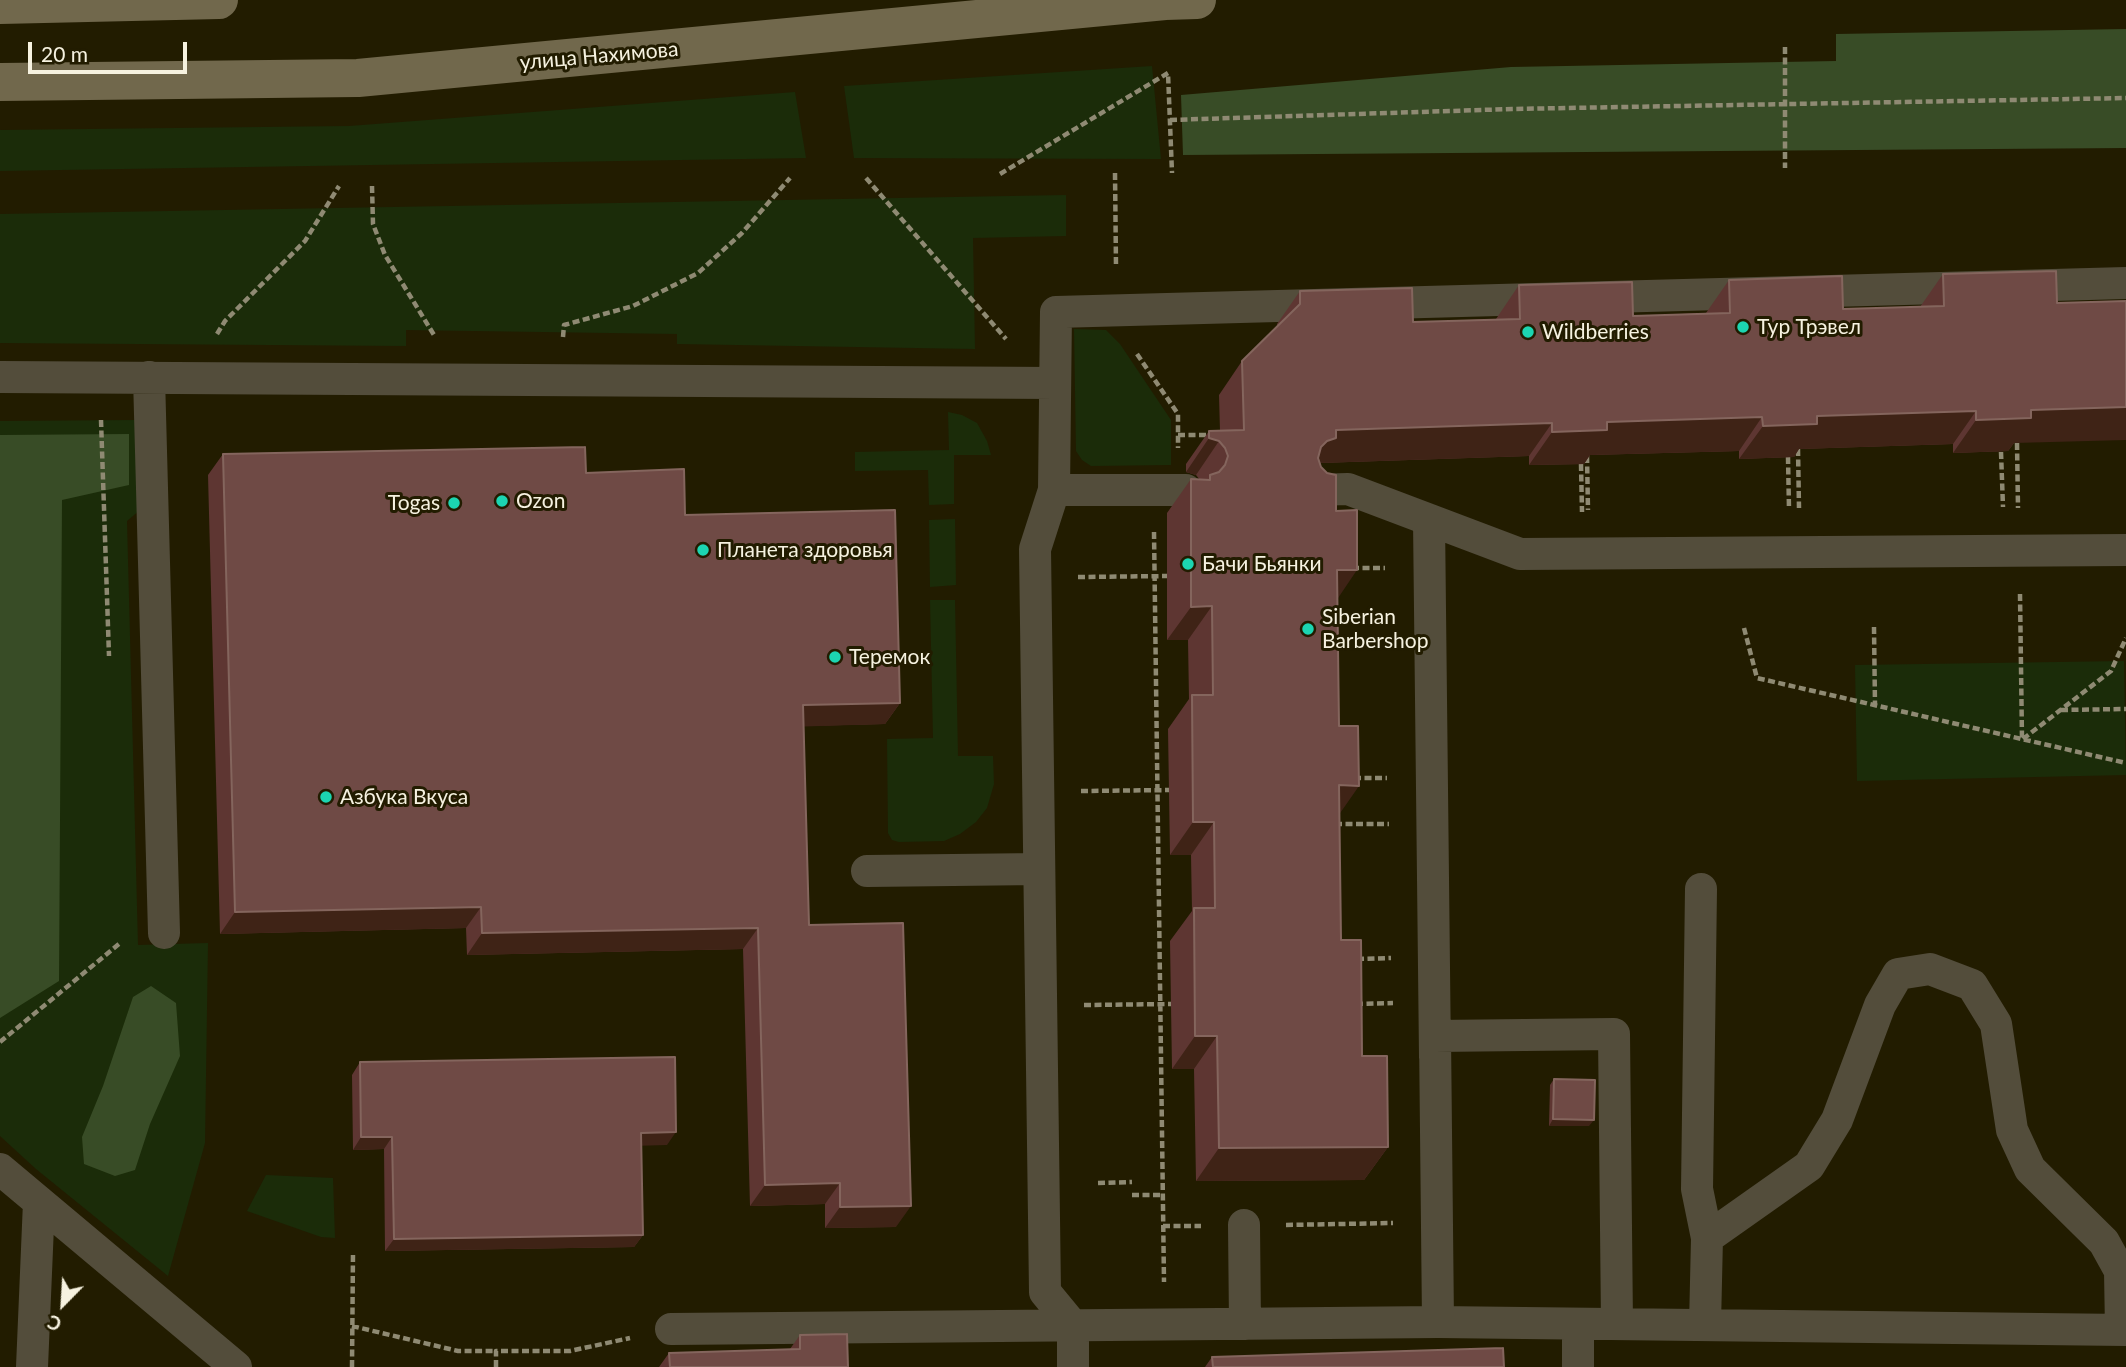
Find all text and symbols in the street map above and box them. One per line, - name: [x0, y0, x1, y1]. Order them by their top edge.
- scale bar: [32, 28, 191, 72]
- street label: улица Нахимова: [519, 37, 679, 75]
- text: 20 m: [41, 41, 88, 66]
- place label: Тур Трэвел: [1757, 314, 1861, 340]
- place label: Wildberries: [1542, 319, 1649, 345]
- marker: Тур Трэвел: [1735, 319, 1751, 335]
- marker: Wildberries: [1520, 324, 1536, 340]
- place label: Ozon: [516, 488, 565, 514]
- place label: Togas: [388, 490, 440, 516]
- marker: Ozon: [494, 493, 510, 509]
- marker: Togas: [446, 495, 462, 511]
- place label: Планета здоровья: [717, 537, 893, 563]
- marker: Планета здоровья: [695, 542, 711, 558]
- place label: Бачи Бьянки: [1202, 551, 1322, 577]
- marker: Бачи Бьянки: [1180, 556, 1196, 572]
- place label: Siberian Barbershop: [1322, 604, 1428, 654]
- marker: Siberian Barbershop: [1300, 621, 1316, 637]
- place label: Теремок: [849, 644, 930, 670]
- marker: Теремок: [827, 649, 843, 665]
- place label: Азбука Вкуса: [340, 784, 468, 810]
- marker: Азбука Вкуса: [318, 789, 334, 805]
- north arrow: [28, 1269, 98, 1339]
- text: С: [44, 1311, 65, 1337]

